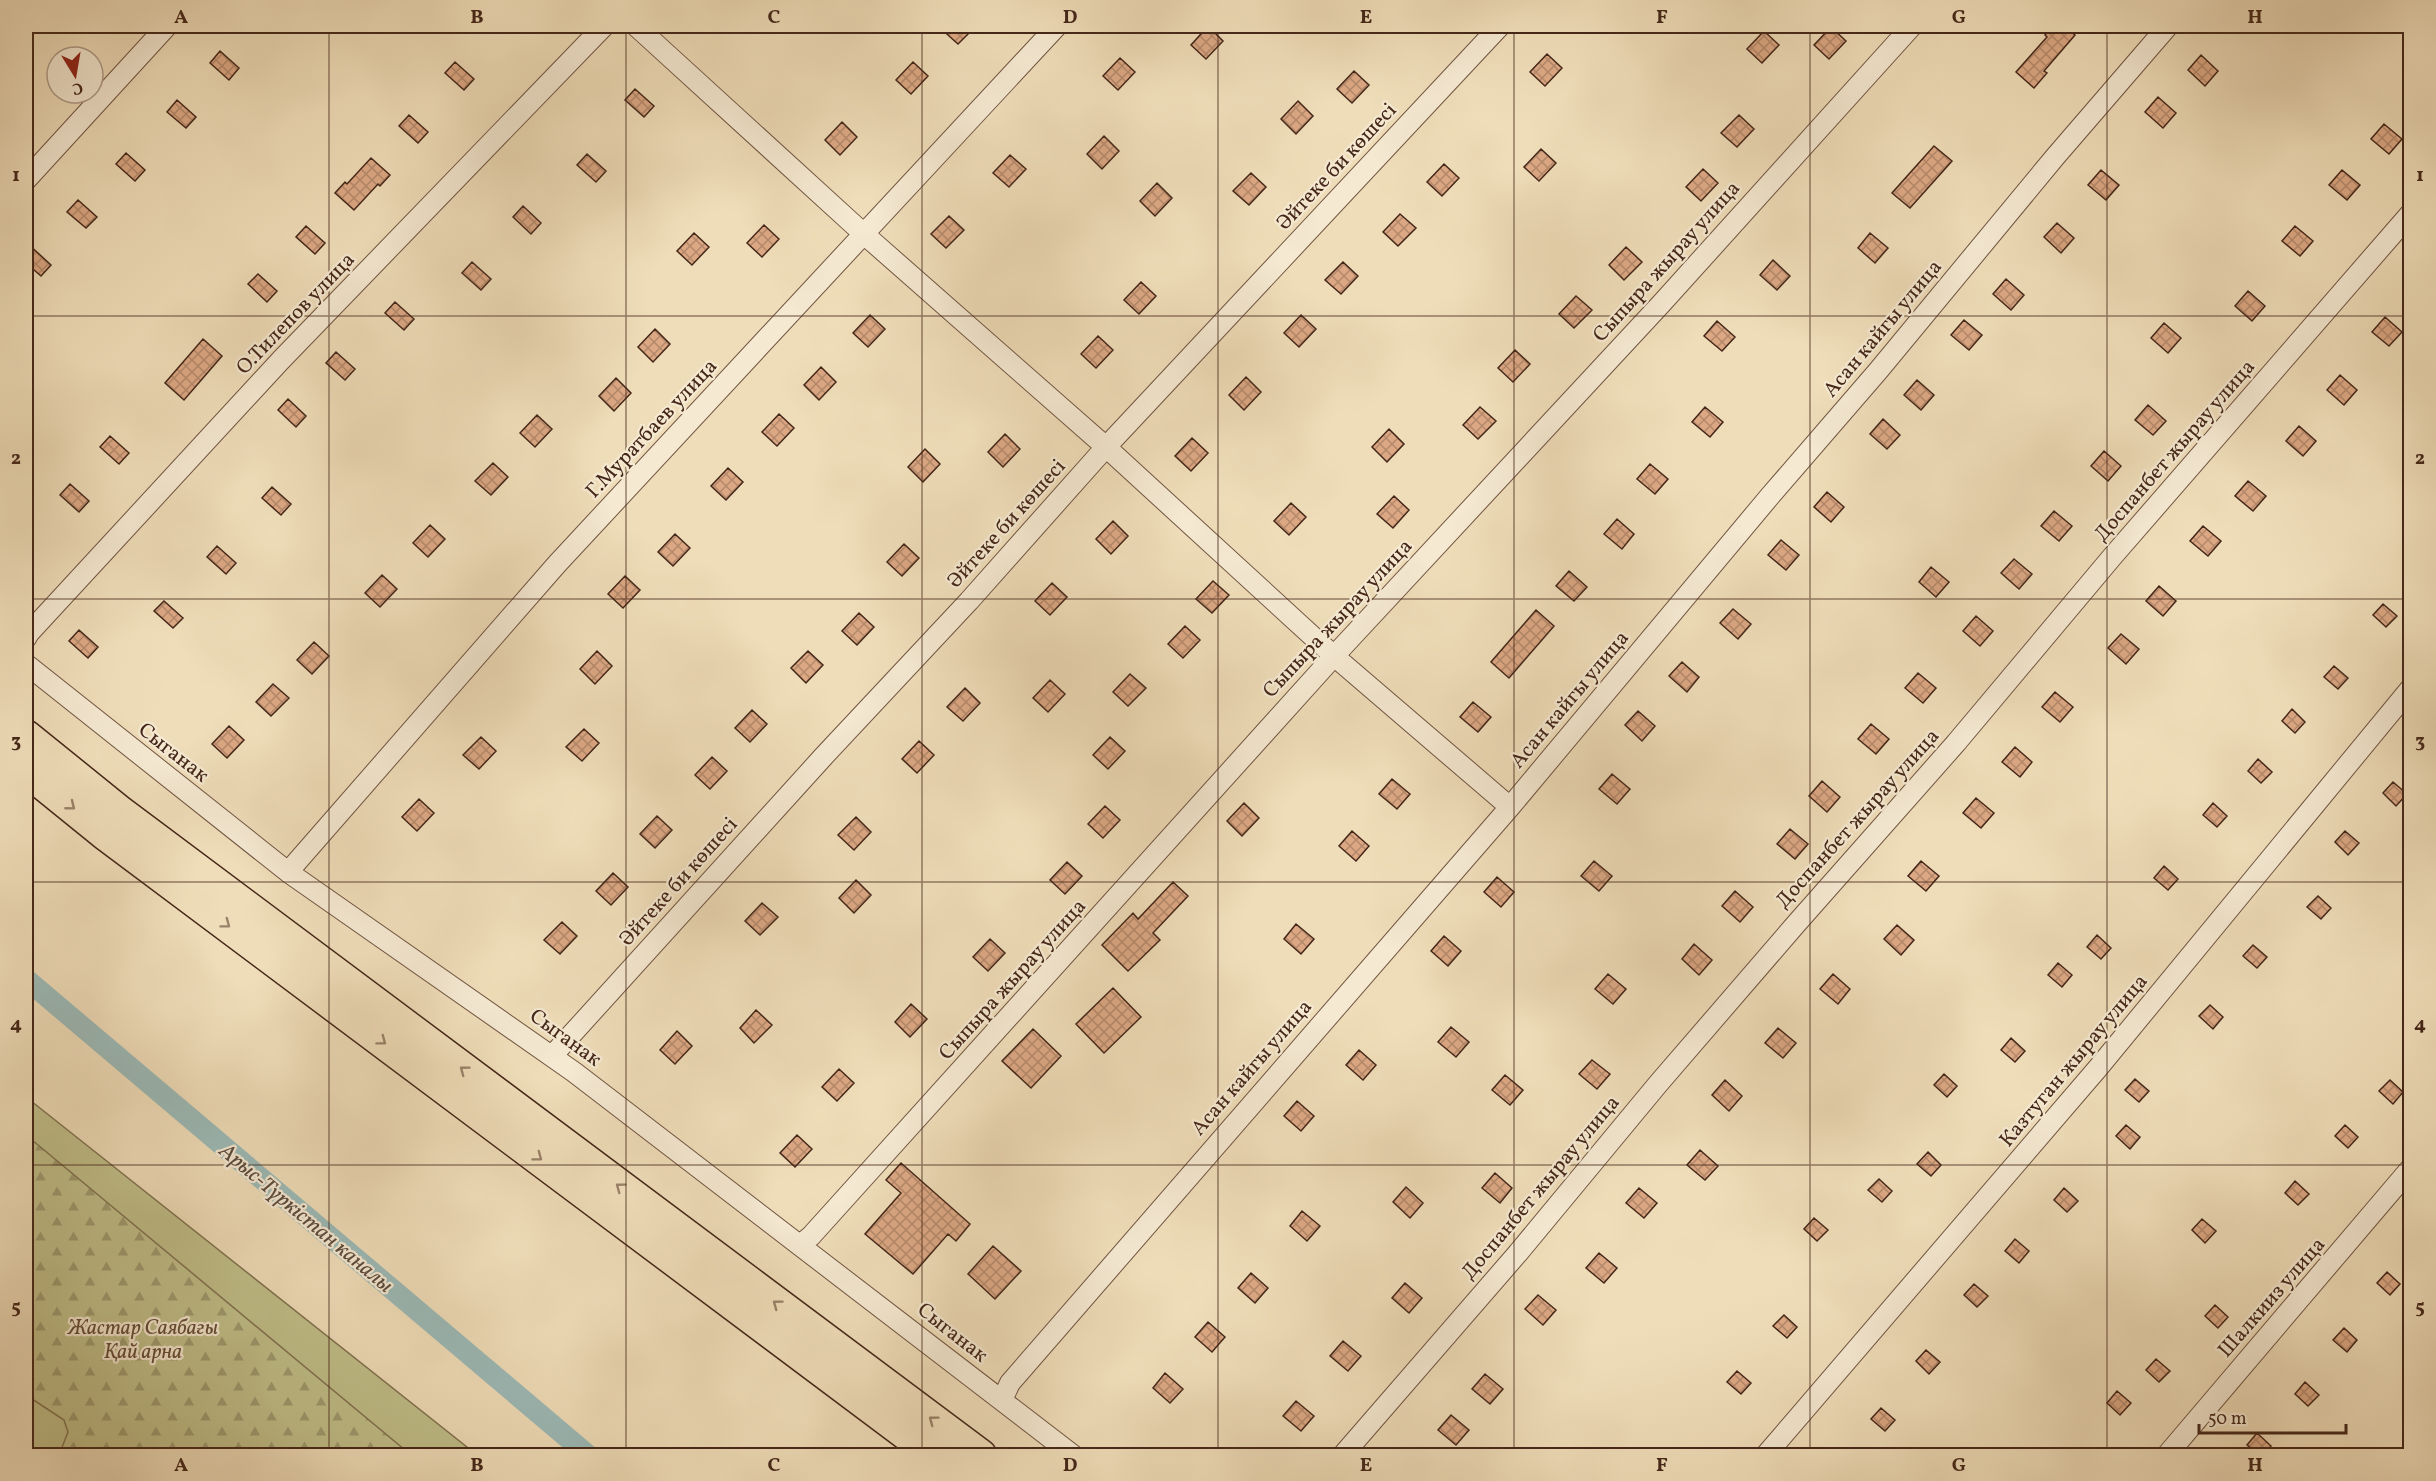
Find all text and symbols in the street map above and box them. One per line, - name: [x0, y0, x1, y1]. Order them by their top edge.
- text: A: [174, 4, 188, 32]
- text: B: [470, 4, 484, 32]
- text: C: [768, 4, 781, 32]
- text: D: [1063, 4, 1077, 32]
- text: E: [1360, 4, 1372, 32]
- text: F: [1656, 4, 1668, 32]
- text: G: [1952, 4, 1966, 32]
- text: H: [2247, 4, 2263, 32]
- north arrow: [45, 45, 105, 105]
- text: С: [70, 76, 85, 100]
- street label: Әйтеке би көшесі: [1270, 97, 1404, 237]
- text: 1: [12, 162, 20, 190]
- text: 1: [2416, 162, 2424, 190]
- street label: Сыпыра жырау улица: [1587, 175, 1747, 349]
- street label: О.Тилепов улица: [230, 246, 362, 382]
- street label: Асан кайгы улица: [1817, 254, 1949, 404]
- street label: Г.Муратбаев улица: [580, 353, 724, 505]
- street label: Доспанбет жырау улица: [2088, 354, 2262, 548]
- text: 2: [11, 445, 21, 473]
- text: 2: [2415, 445, 2425, 473]
- street label: Әйтеке би көшесі: [941, 453, 1073, 595]
- street label: Сыпыра жырау улица: [1257, 533, 1420, 705]
- street label: Асан кайгы улица: [1504, 625, 1636, 775]
- street label: Сыганак: [132, 716, 215, 790]
- street label: Доспанбет жырау улица: [1769, 723, 1947, 915]
- text: 3: [11, 728, 21, 756]
- text: 3: [2415, 728, 2425, 756]
- one-way arrow: [64, 798, 75, 809]
- street label: Әйтеке би көшесі: [613, 811, 745, 953]
- street label: Сыпыра жырау улица: [933, 893, 1093, 1067]
- one-way arrow: [220, 916, 231, 927]
- street label: Казтуган жырау улица: [1993, 968, 2155, 1154]
- street label: Асан кайгы улица: [1185, 994, 1319, 1142]
- street label: Сыганак: [523, 1002, 607, 1074]
- text: 4: [10, 1011, 22, 1039]
- text: 4: [2414, 1011, 2426, 1039]
- one-way arrow: [376, 1033, 387, 1044]
- one-way arrow: [460, 1066, 471, 1077]
- street label: Доспанбет жырау улица: [1455, 1090, 1627, 1286]
- water label: Арыс-Түркістан каналы: [211, 1136, 399, 1301]
- one-way arrow: [532, 1150, 543, 1161]
- one-way arrow: [616, 1183, 627, 1194]
- street label: Шалкииз улица: [2212, 1231, 2333, 1364]
- text: 5: [11, 1294, 21, 1322]
- text: 5: [2415, 1294, 2425, 1322]
- street label: Сыганак: [911, 1296, 994, 1370]
- one-way arrow: [772, 1300, 783, 1311]
- park label: Жастар Саябағы Қай арна: [67, 1314, 218, 1367]
- scale bar: [2199, 1397, 2346, 1435]
- text: 50 m: [2208, 1407, 2247, 1432]
- one-way arrow: [928, 1417, 939, 1428]
- text: A: [174, 1452, 188, 1480]
- text: B: [470, 1452, 484, 1480]
- text: C: [768, 1452, 781, 1480]
- text: D: [1063, 1452, 1077, 1480]
- text: E: [1360, 1452, 1372, 1480]
- text: F: [1656, 1452, 1668, 1480]
- text: G: [1952, 1452, 1966, 1480]
- text: H: [2247, 1452, 2263, 1480]

